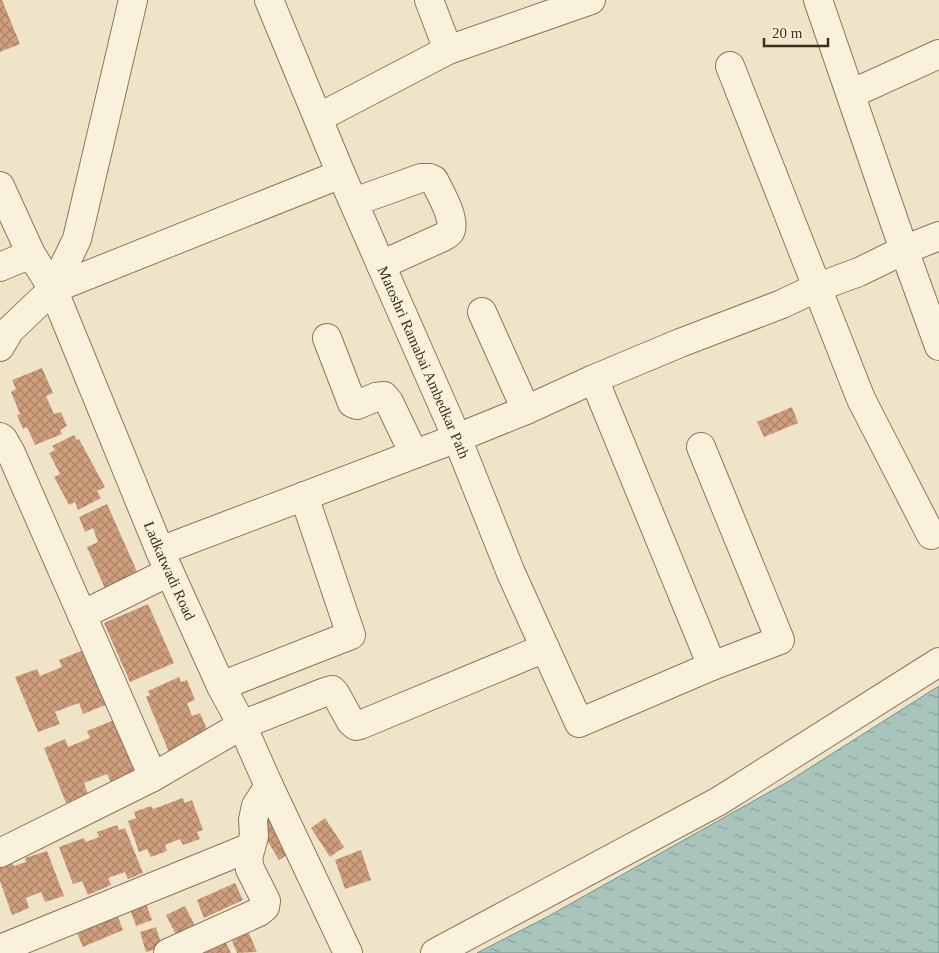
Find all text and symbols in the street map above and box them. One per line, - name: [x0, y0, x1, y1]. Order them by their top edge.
- scale bar: [764, 15, 828, 47]
- text: 20 m: [772, 25, 803, 41]
- street label: Matoshri Ramabai Ambedkar Path: [375, 264, 473, 461]
- street label: Ladkatwadi Road: [141, 519, 198, 623]

